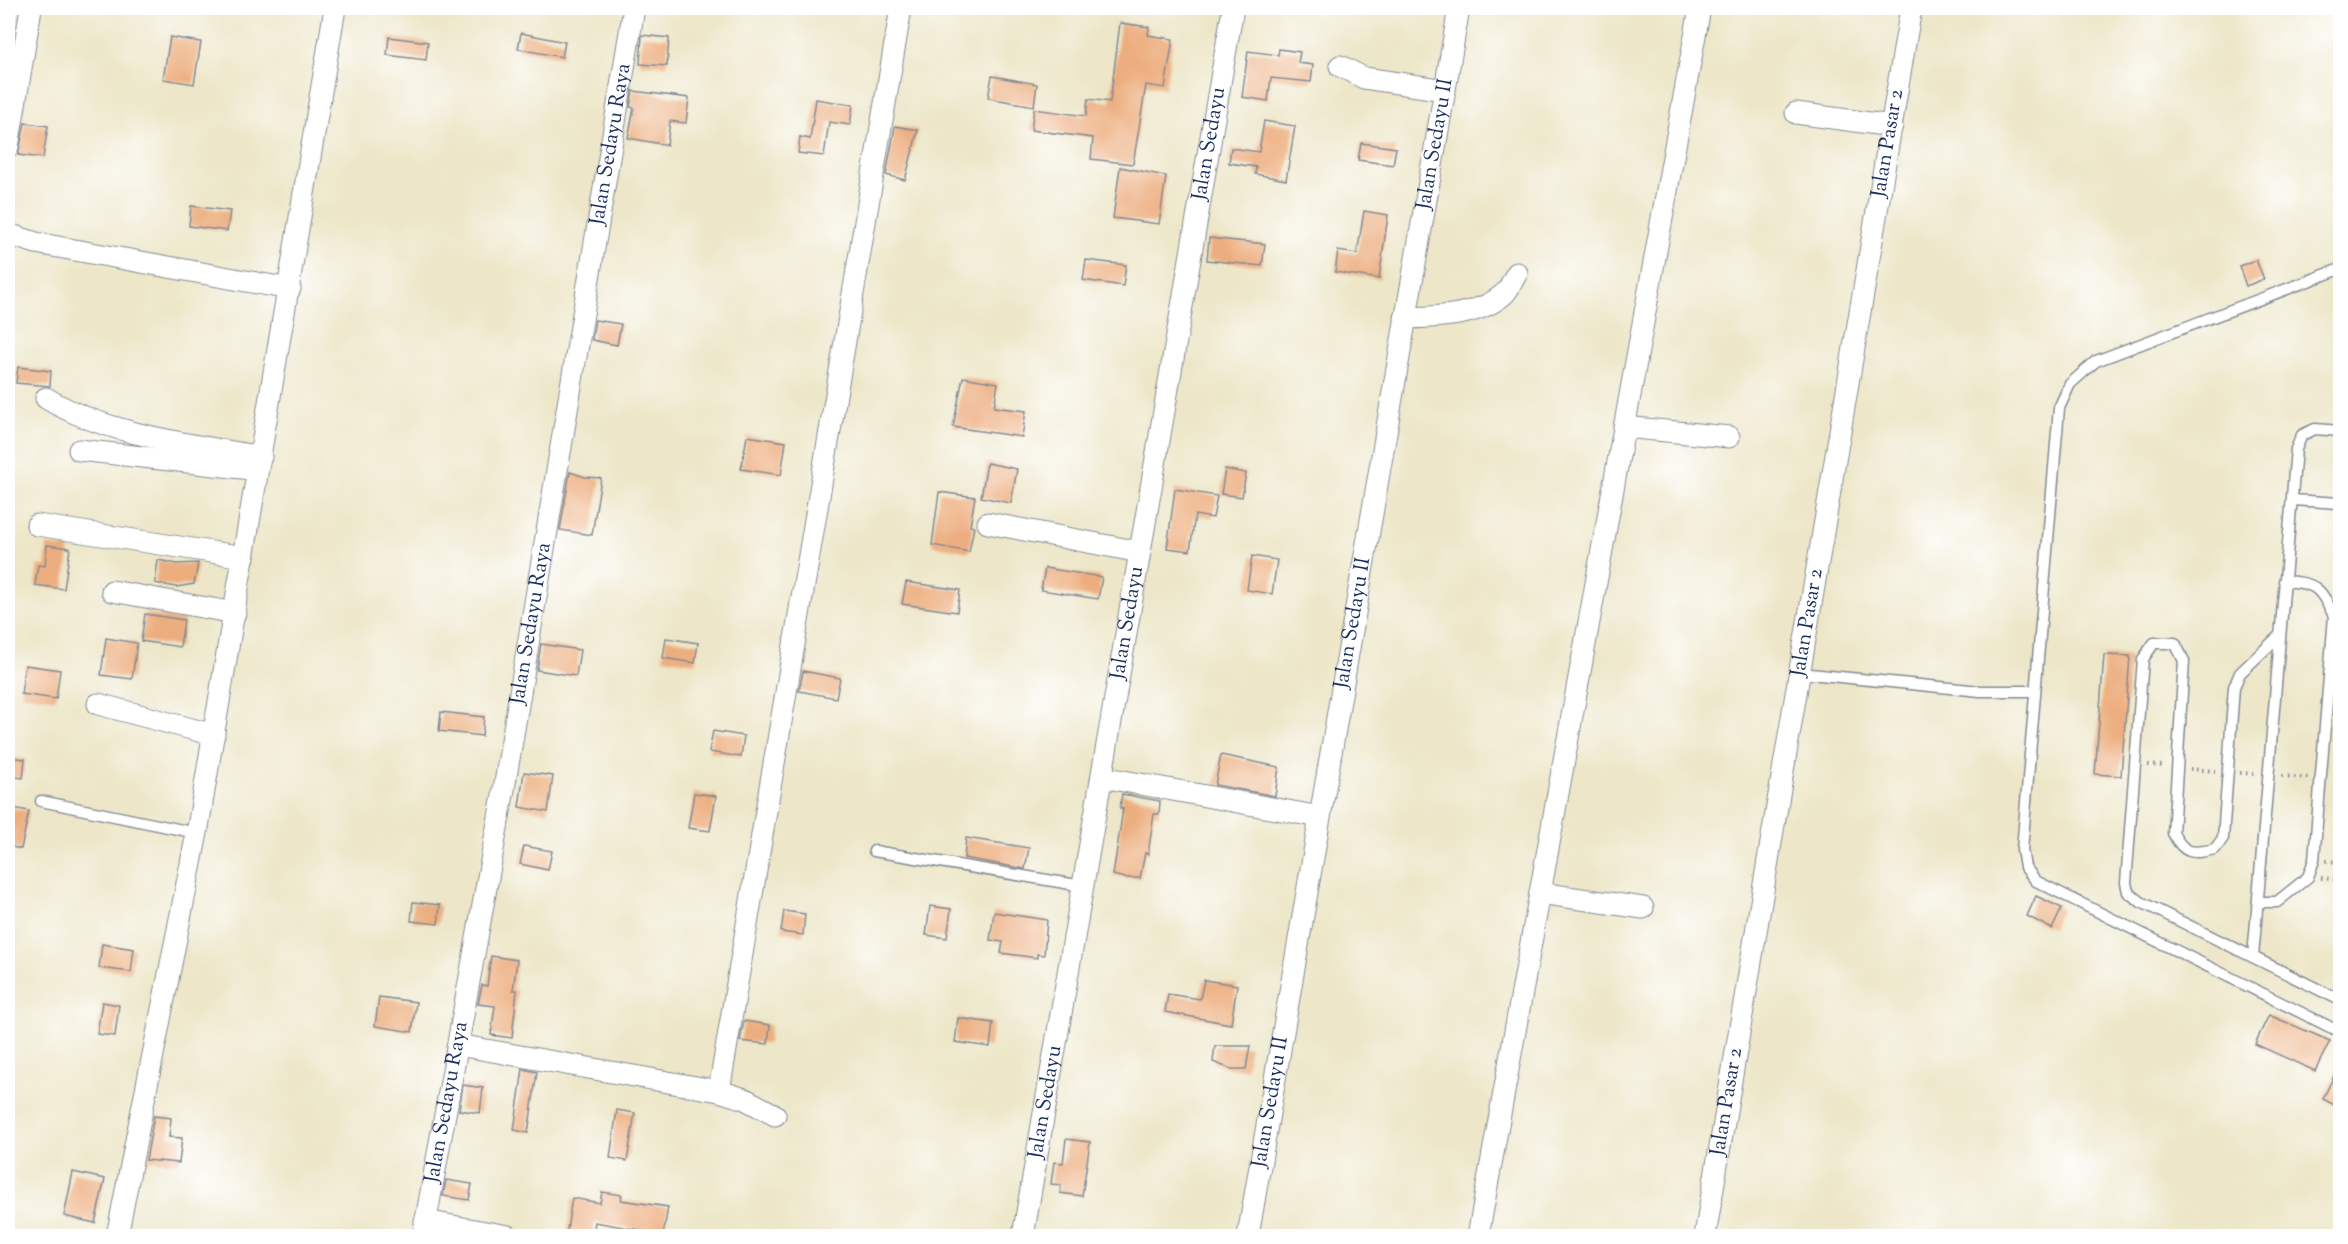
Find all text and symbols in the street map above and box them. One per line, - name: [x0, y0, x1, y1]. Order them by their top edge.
- street label: Jalan Sedayu Raya: [583, 61, 640, 228]
- street label: Jalan Sedayu II: [1409, 76, 1462, 213]
- street label: Jalan Sedayu: [1185, 85, 1234, 204]
- street label: Jalan Pasar 2: [1864, 87, 1912, 201]
- street label: Jalan Sedayu Raya: [503, 540, 560, 708]
- street label: Jalan Sedayu II: [1327, 555, 1379, 692]
- street label: Jalan Sedayu: [1103, 564, 1152, 683]
- street label: Jalan Pasar 2: [1784, 566, 1832, 680]
- street label: Jalan Sedayu Raya: [418, 1019, 477, 1186]
- street label: Jalan Sedayu II: [1245, 1034, 1297, 1171]
- street label: Jalan Sedayu: [1021, 1043, 1070, 1162]
- street label: Jalan Pasar 2: [1703, 1045, 1751, 1159]

